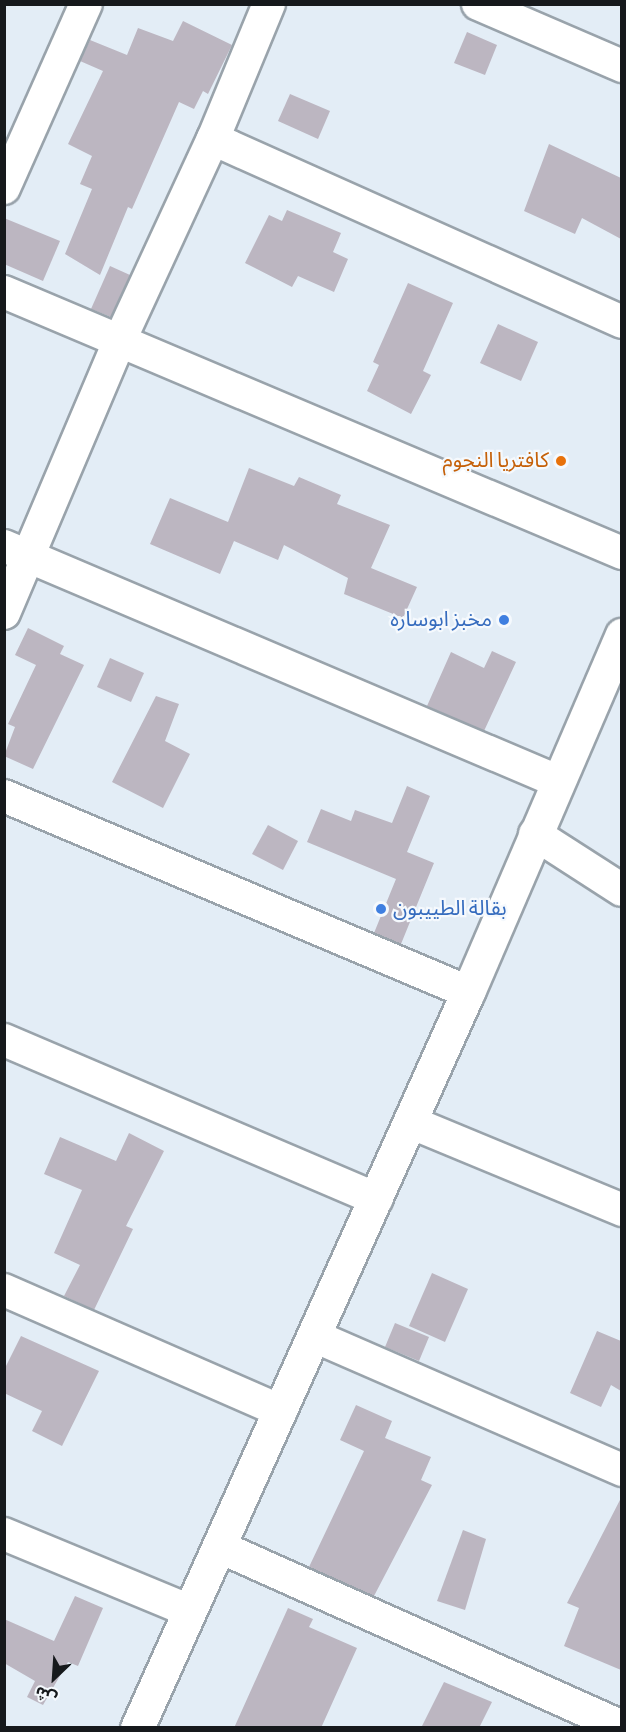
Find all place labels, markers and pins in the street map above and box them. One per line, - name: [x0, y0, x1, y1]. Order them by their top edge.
- place label: كافتريا النجوم: [442, 448, 549, 474]
- marker: كافتريا النجوم: [554, 454, 568, 468]
- place label: مخبز ابوساره: [390, 607, 492, 633]
- marker: مخبز ابوساره: [497, 613, 511, 627]
- place label: بقالة الطييبون: [393, 896, 507, 922]
- marker: بقالة الطييبون: [374, 902, 388, 916]

